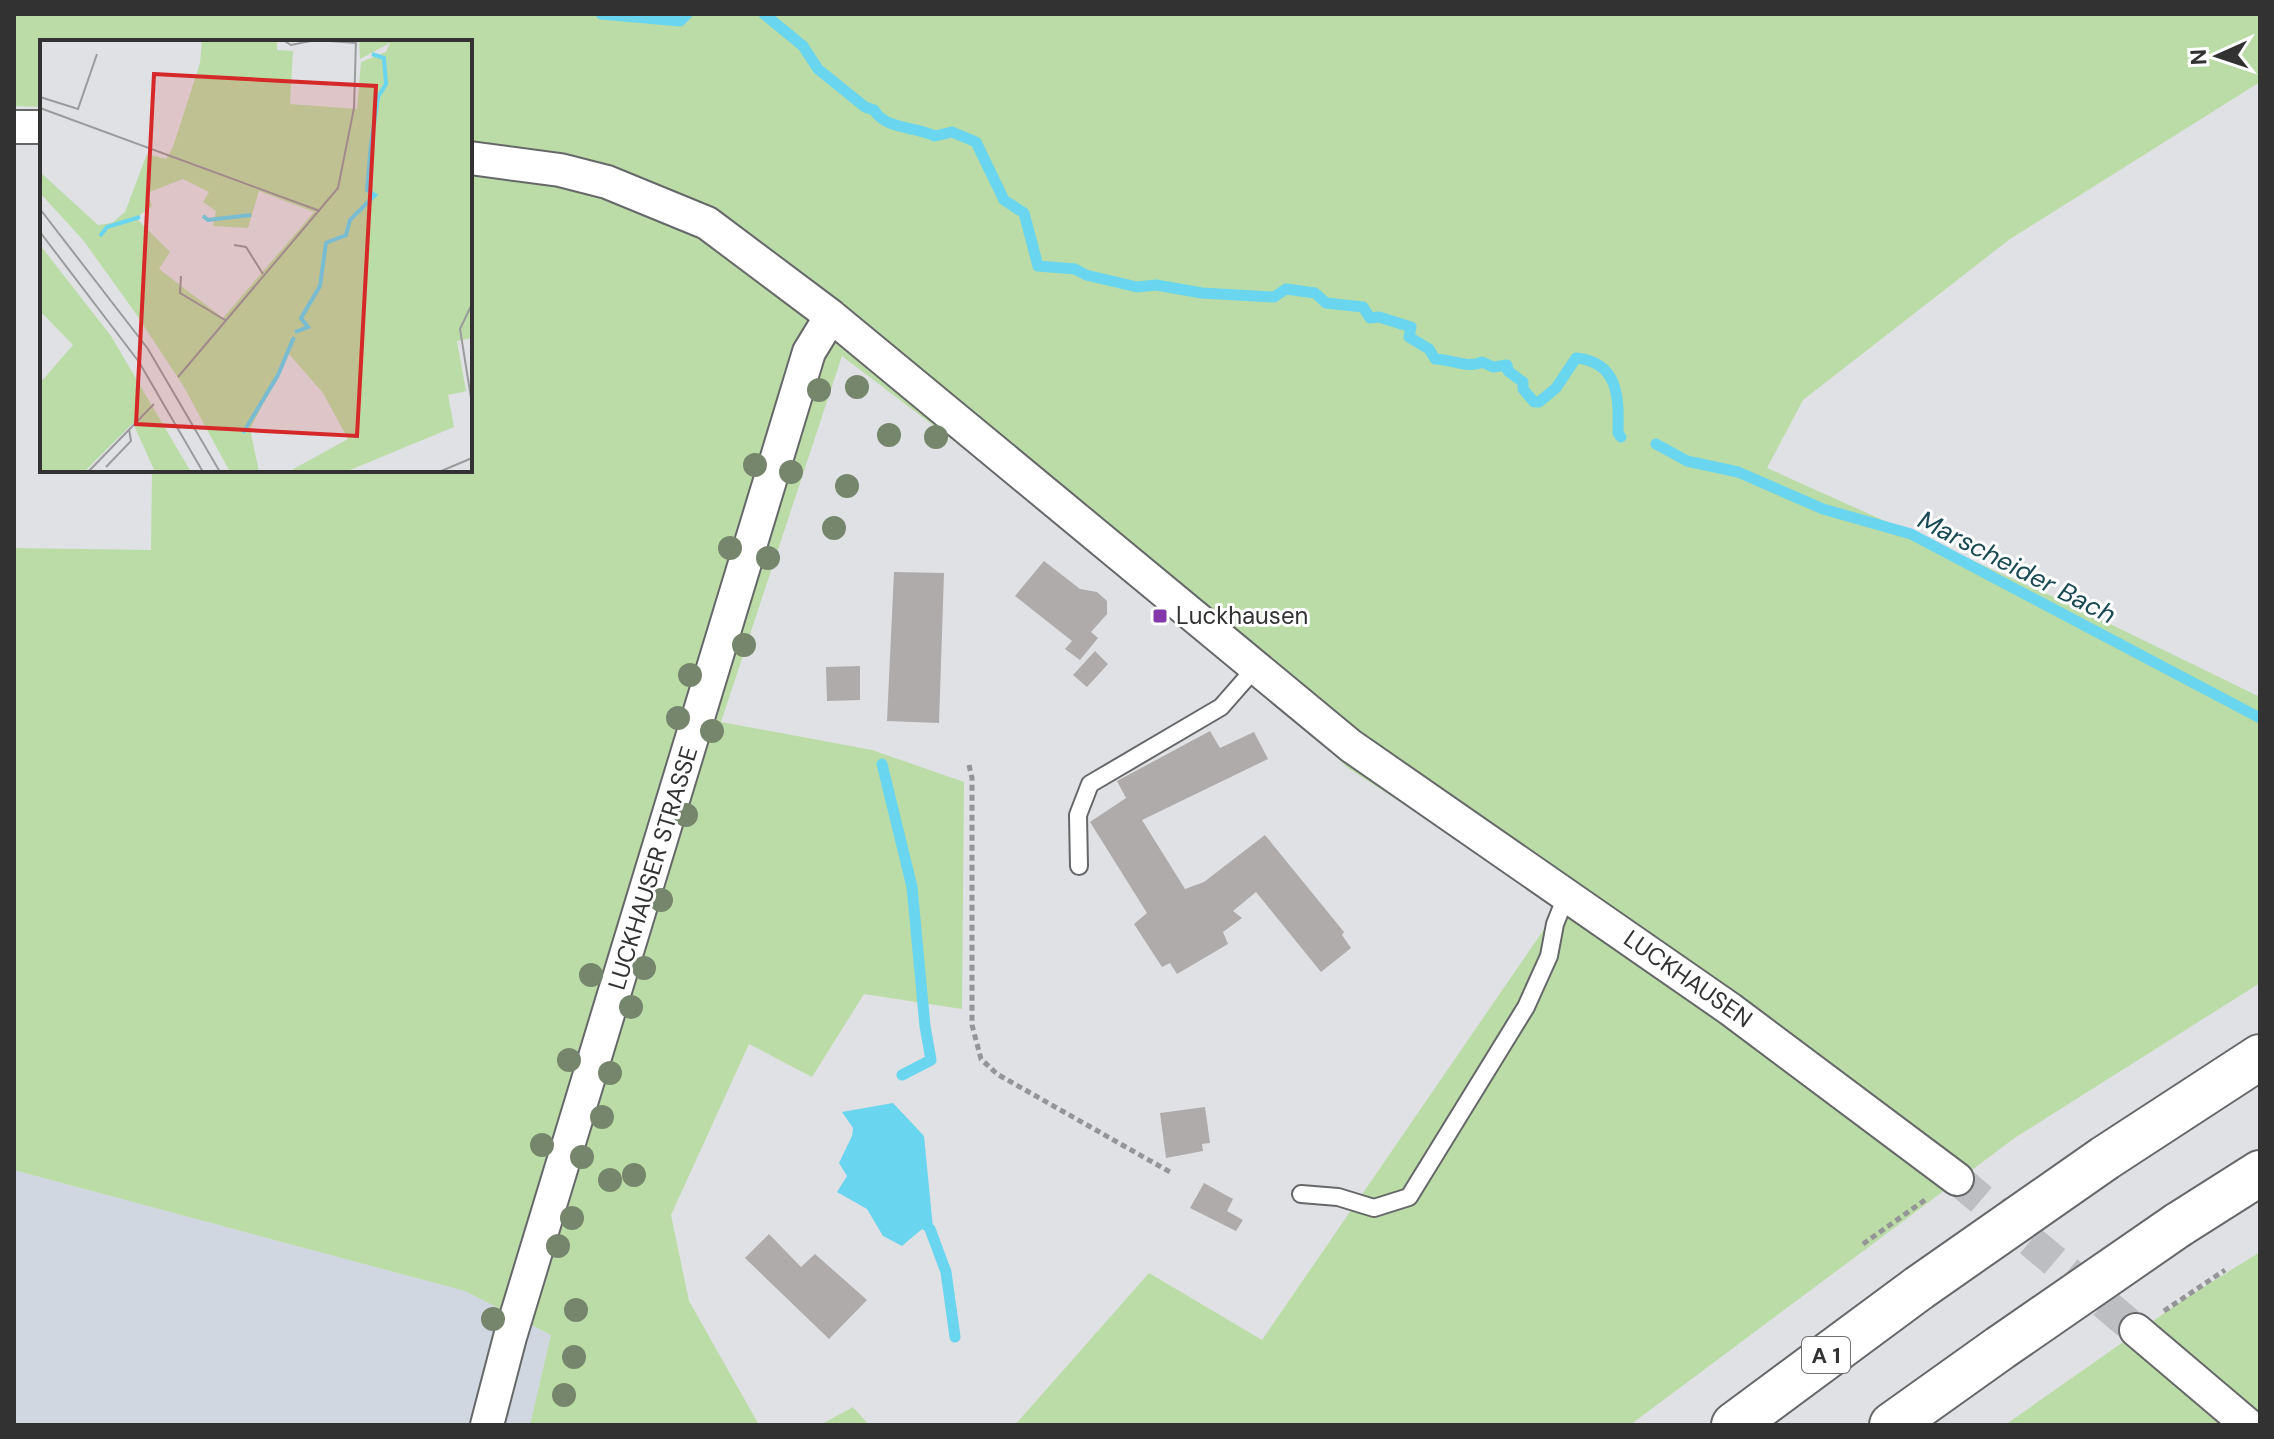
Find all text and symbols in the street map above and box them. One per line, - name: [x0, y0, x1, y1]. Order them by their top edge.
- north arrow: [2178, 16, 2258, 96]
- inset map: [40, 40, 472, 472]
- text: N: [2184, 48, 2213, 66]
- water label: Marscheider Bach: [1912, 503, 2122, 631]
- place label: Luckhausen: [1176, 600, 1308, 631]
- marker: Luckhausen: [1151, 607, 1169, 625]
- street label: LUCKHAUSER STRASSE: [601, 742, 704, 993]
- street label: LUCKHAUSEN: [1618, 923, 1759, 1034]
- road number: A 1: [1802, 1337, 1850, 1373]

